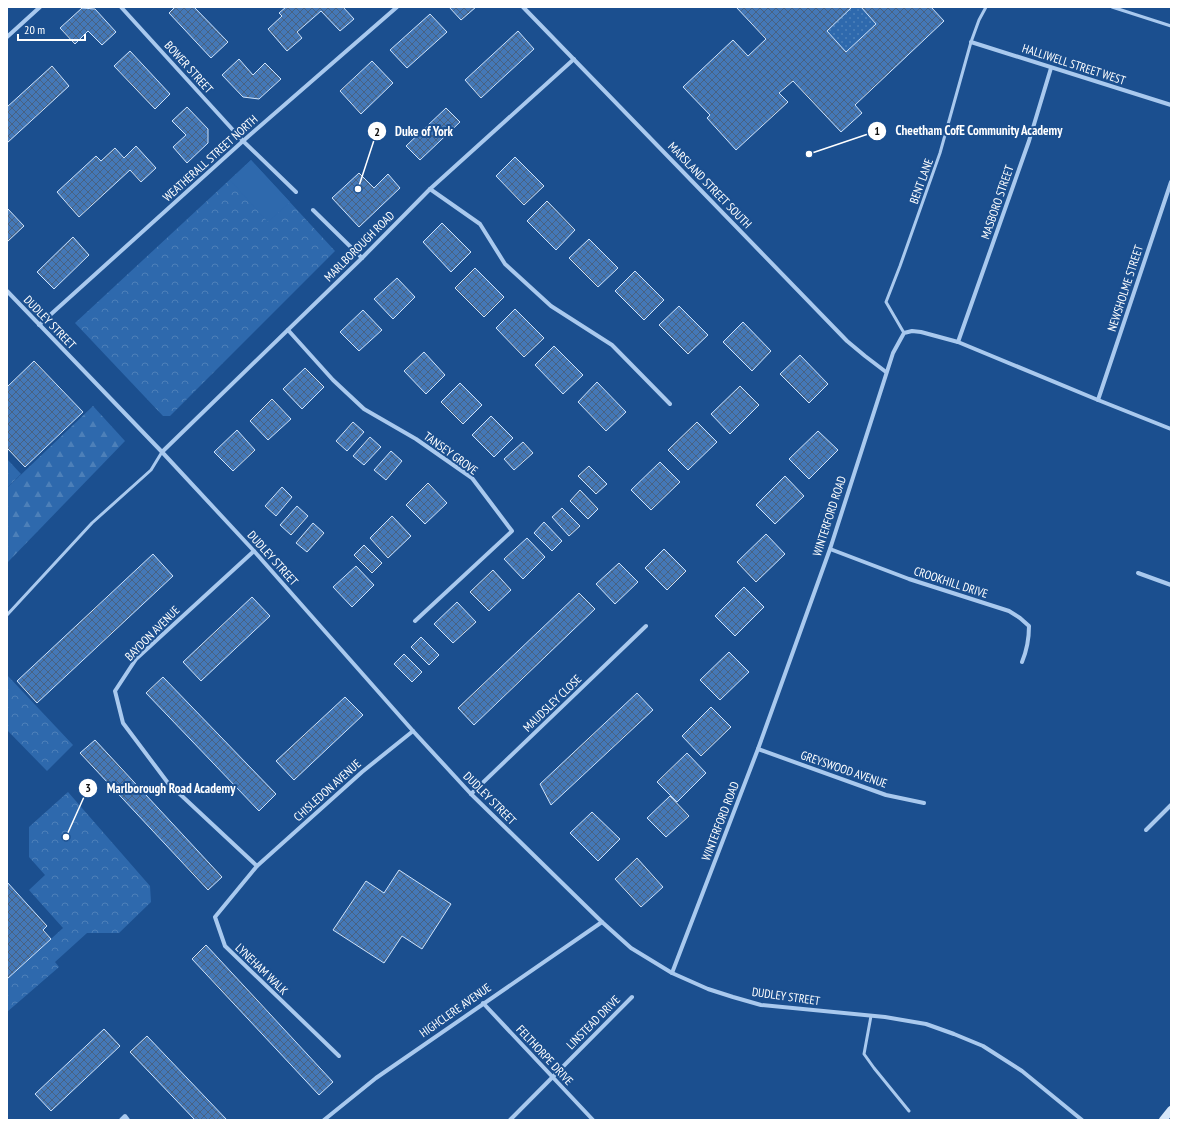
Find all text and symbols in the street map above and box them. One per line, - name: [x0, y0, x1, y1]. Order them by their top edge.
- scale bar: [18, 16, 85, 42]
- text: 20 m: [24, 22, 45, 37]
- street label: BOWER STREET: [162, 38, 217, 97]
- street label: HALLIWELL STREET WEST: [1020, 40, 1128, 88]
- street label: WEATHERALL STREET NORTH: [159, 111, 261, 205]
- callout: Cheetham CofE Community Academy: [867, 118, 1071, 143]
- callout: Duke of York: [367, 119, 461, 144]
- text: Cheetham CofE Community Academy: [896, 122, 1063, 139]
- text: Duke of York: [395, 123, 454, 140]
- text: 1: [874, 123, 880, 138]
- text: 2: [374, 124, 380, 139]
- street label: MARSLAND STREET SOUTH: [665, 139, 755, 231]
- street label: BENT LANE: [906, 156, 936, 206]
- street label: MASBORO STREET: [977, 162, 1017, 241]
- street label: MARLBOROUGH ROAD: [321, 208, 397, 284]
- street label: NEWSHOLME STREET: [1104, 242, 1146, 333]
- street label: DUDLEY STREET: [21, 292, 80, 352]
- street label: TANSEY GROVE: [421, 428, 481, 478]
- street label: WINTERFORD ROAD: [809, 474, 849, 558]
- street label: DUDLEY STREET: [244, 527, 302, 589]
- street label: CROOKHILL DRIVE: [912, 563, 990, 601]
- street label: BAYDON AVENUE: [121, 602, 183, 664]
- street label: MAUDSLEY CLOSE: [520, 671, 584, 735]
- street label: GREYSWOOD AVENUE: [799, 747, 889, 791]
- street label: CHISLEDON AVENUE: [290, 756, 364, 824]
- street label: DUDLEY STREET: [460, 768, 520, 828]
- callout: Marlborough Road Academy: [78, 776, 244, 801]
- street label: WINTERFORD ROAD: [698, 779, 742, 863]
- text: 3: [85, 780, 91, 795]
- text: Marlborough Road Academy: [107, 780, 236, 797]
- street label: LYNEHAM WALK: [233, 940, 292, 998]
- street label: HIGHCLERE AVENUE: [416, 980, 494, 1040]
- street label: DUDLEY STREET: [751, 984, 822, 1008]
- street label: LINSTEAD DRIVE: [563, 992, 623, 1052]
- street label: FELTHORPE DRIVE: [513, 1022, 577, 1088]

